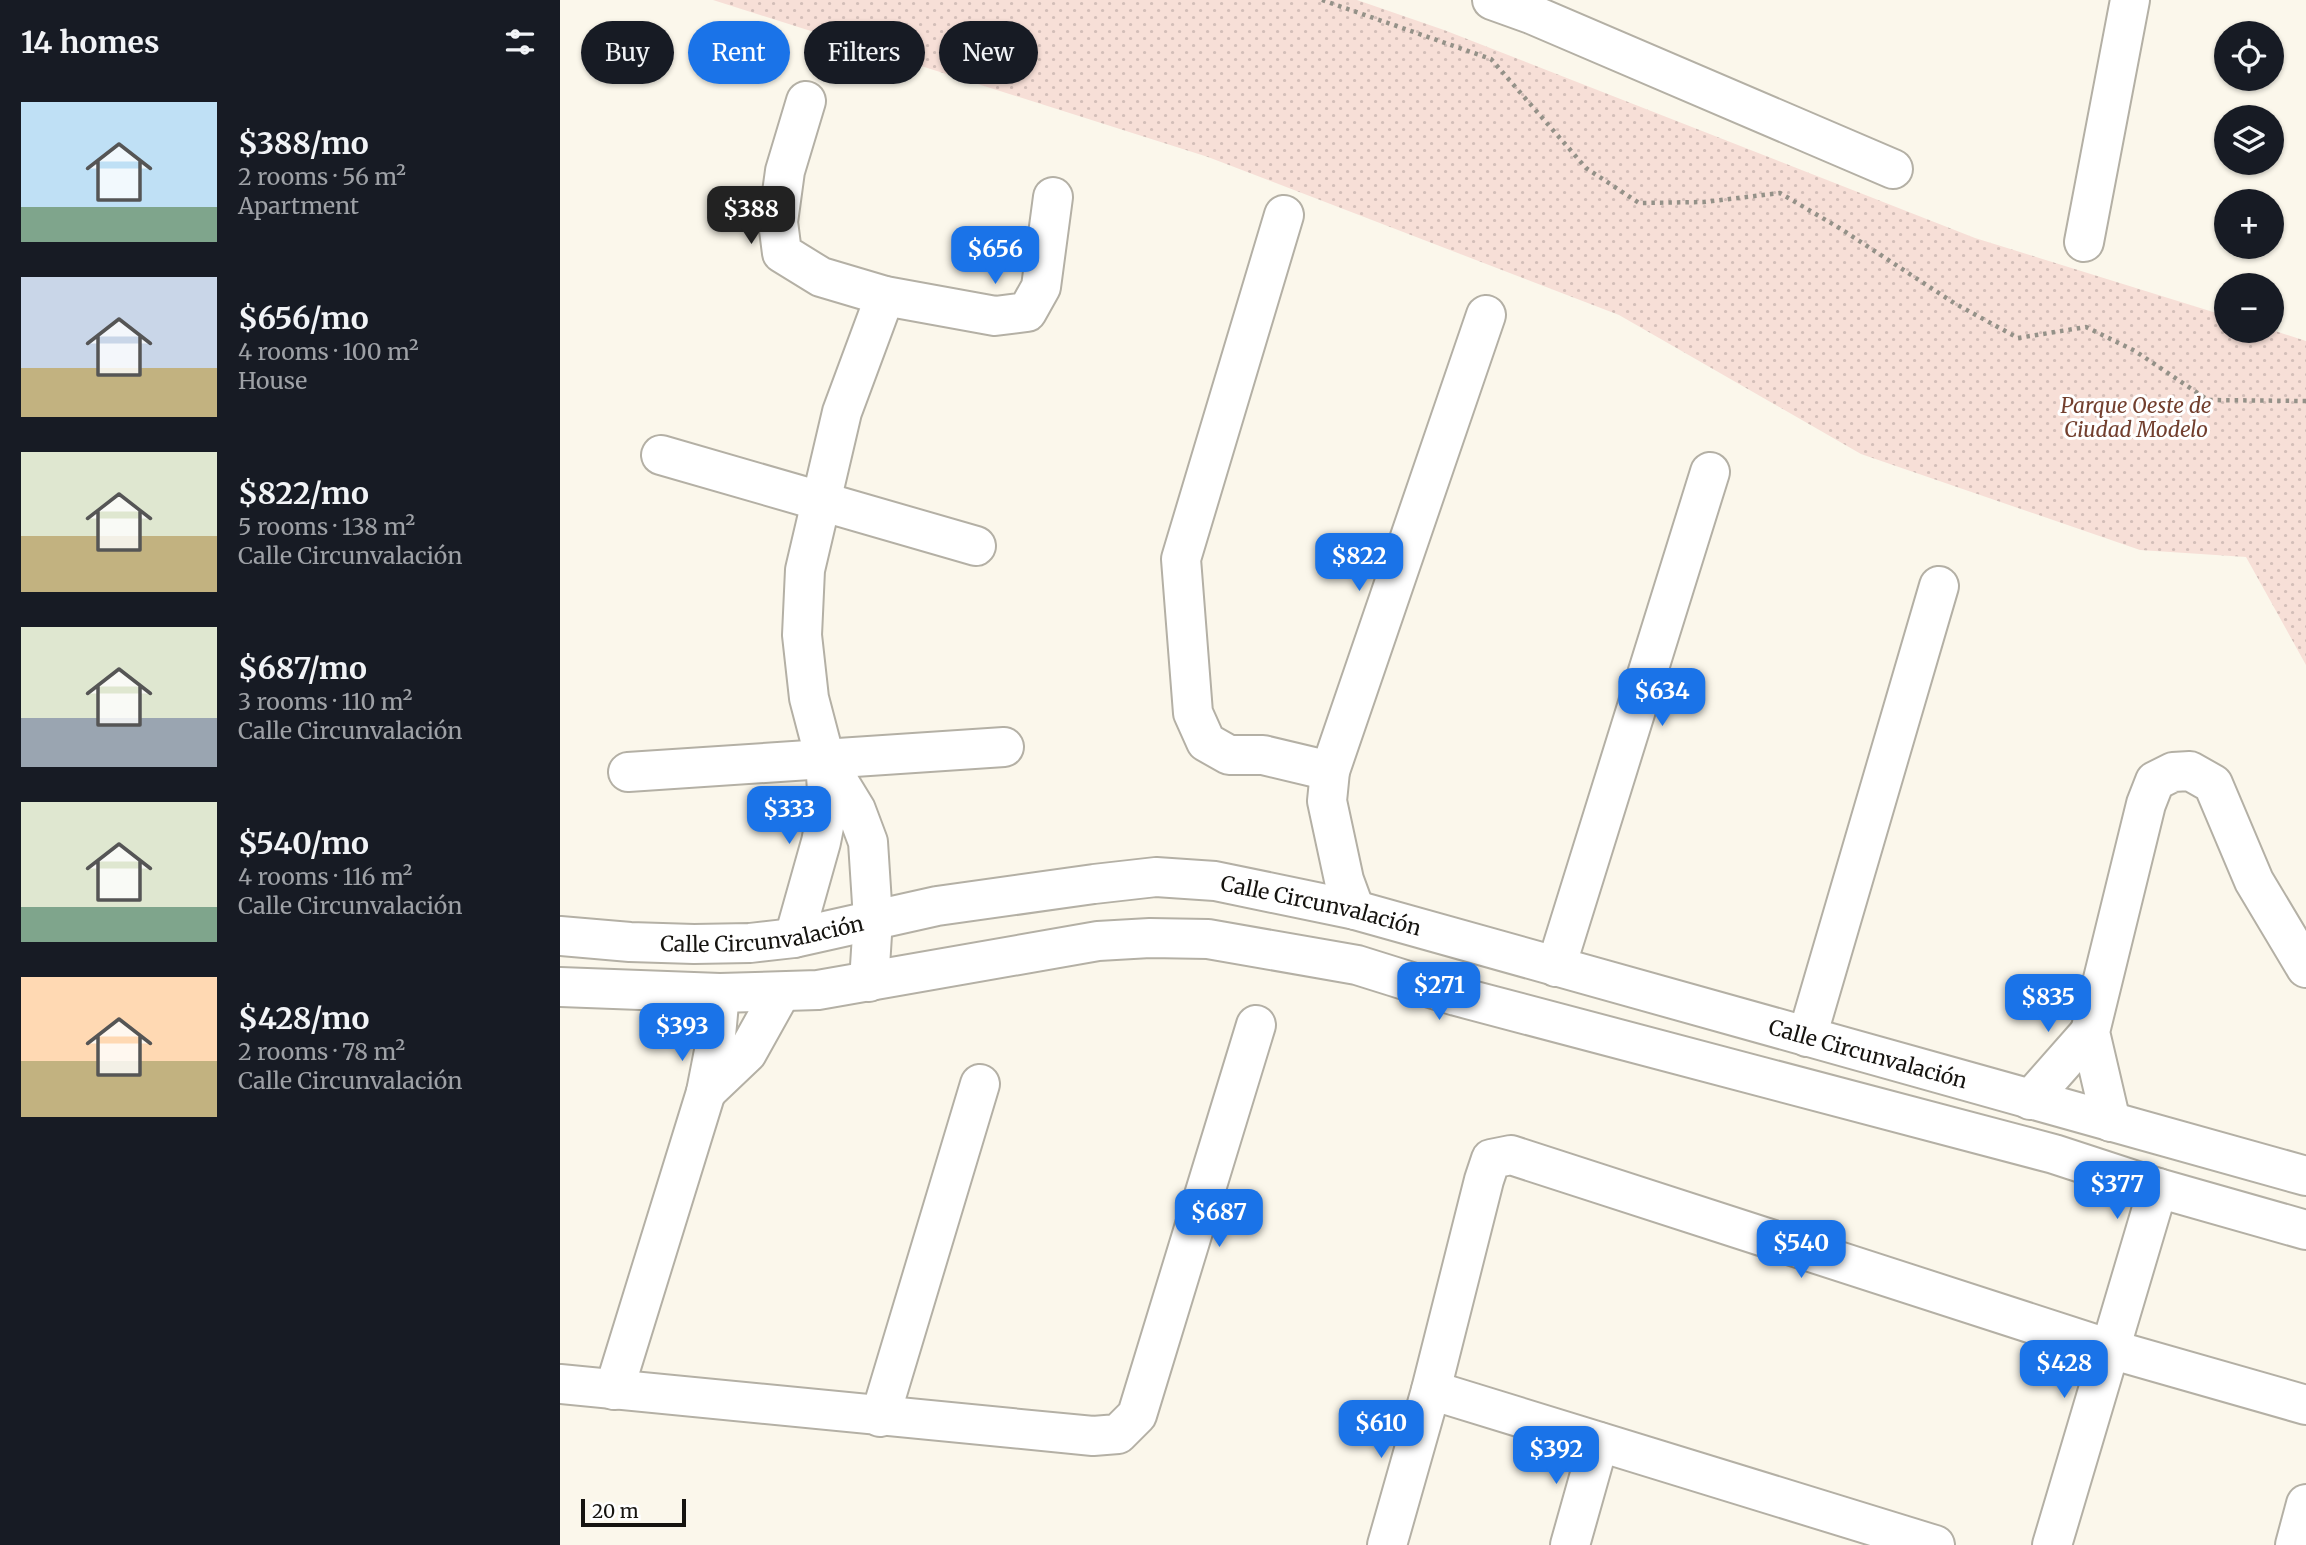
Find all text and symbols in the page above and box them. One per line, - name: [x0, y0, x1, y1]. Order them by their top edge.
- chip: Buy: [581, 21, 674, 84]
- chip: Rent: [688, 21, 790, 84]
- chip: Filters: [804, 21, 925, 84]
- chip: New: [939, 21, 1038, 84]
- map controls: [2214, 21, 2284, 343]
- button: locate: [2214, 21, 2284, 91]
- text: 14 homes: [21, 23, 159, 61]
- icon: filters: [501, 23, 539, 61]
- button: layers: [2214, 105, 2284, 175]
- text: $388/mo: [238, 124, 369, 162]
- icon: home: [77, 130, 161, 214]
- text: 2 rooms · 56 m²: [238, 162, 406, 191]
- pin: $388: [710, 187, 792, 246]
- button: +: [2214, 189, 2284, 259]
- text: Apartment: [238, 191, 359, 220]
- text: $388: [723, 194, 779, 223]
- pin: $656: [954, 226, 1036, 286]
- text: $656: [967, 234, 1023, 263]
- button: −: [2214, 273, 2284, 343]
- text: $656/mo: [238, 299, 369, 337]
- icon: home: [77, 305, 161, 389]
- text: 4 rooms · 100 m²: [238, 337, 419, 366]
- text: House: [238, 366, 307, 395]
- park label: Parque Oeste de Ciudad Modelo: [2061, 392, 2211, 443]
- text: $822/mo: [238, 474, 369, 512]
- icon: home: [77, 480, 161, 564]
- text: 5 rooms · 138 m²: [238, 512, 415, 541]
- pin: $822: [1318, 534, 1400, 593]
- text: Calle Circunvalación: [238, 541, 462, 570]
- text: $822: [1331, 541, 1387, 570]
- text: $687/mo: [238, 649, 367, 687]
- icon: home: [77, 655, 161, 739]
- pin: $634: [1621, 668, 1703, 728]
- text: $634: [1634, 676, 1690, 705]
- text: 3 rooms · 110 m²: [238, 687, 412, 716]
- text: Calle Circunvalación: [238, 716, 462, 745]
- pin: $333: [748, 786, 830, 846]
- text: $333: [763, 794, 815, 823]
- text: $540/mo: [238, 824, 369, 862]
- icon: home: [77, 830, 161, 914]
- text: 4 rooms · 116 m²: [238, 862, 413, 891]
- street label: Calle Circunvalación: [1218, 869, 1425, 941]
- text: Calle Circunvalación: [238, 891, 462, 920]
- street label: Calle Circunvalación: [660, 909, 866, 958]
- pin: $271: [1398, 962, 1480, 1022]
- text: $271: [1413, 970, 1465, 999]
- pin: $835: [2007, 974, 2089, 1034]
- text: $835: [2021, 982, 2075, 1011]
- text: $428/mo: [238, 999, 369, 1037]
- pin: $393: [641, 1004, 723, 1063]
- icon: home: [77, 1005, 161, 1089]
- text: $393: [655, 1011, 709, 1040]
- street label: Calle Circunvalación: [1766, 1013, 1971, 1094]
- text: 2 rooms · 78 m²: [238, 1037, 405, 1066]
- text: Calle Circunvalación: [238, 1066, 462, 1095]
- pin: $377: [2076, 1162, 2158, 1221]
- text: $377: [2090, 1169, 2144, 1198]
- pin: $687: [1178, 1190, 1260, 1249]
- text: $687: [1191, 1197, 1247, 1226]
- pin: $540: [1760, 1220, 1842, 1280]
- text: $540: [1773, 1228, 1829, 1257]
- pin: $428: [2023, 1340, 2105, 1400]
- text: $428: [2036, 1348, 2092, 1377]
- pin: $610: [1340, 1400, 1422, 1460]
- text: $610: [1355, 1408, 1407, 1437]
- pin: $392: [1515, 1426, 1597, 1486]
- text: $392: [1529, 1434, 1583, 1463]
- scale bar: [581, 1496, 686, 1528]
- text: 20 m: [592, 1499, 639, 1523]

